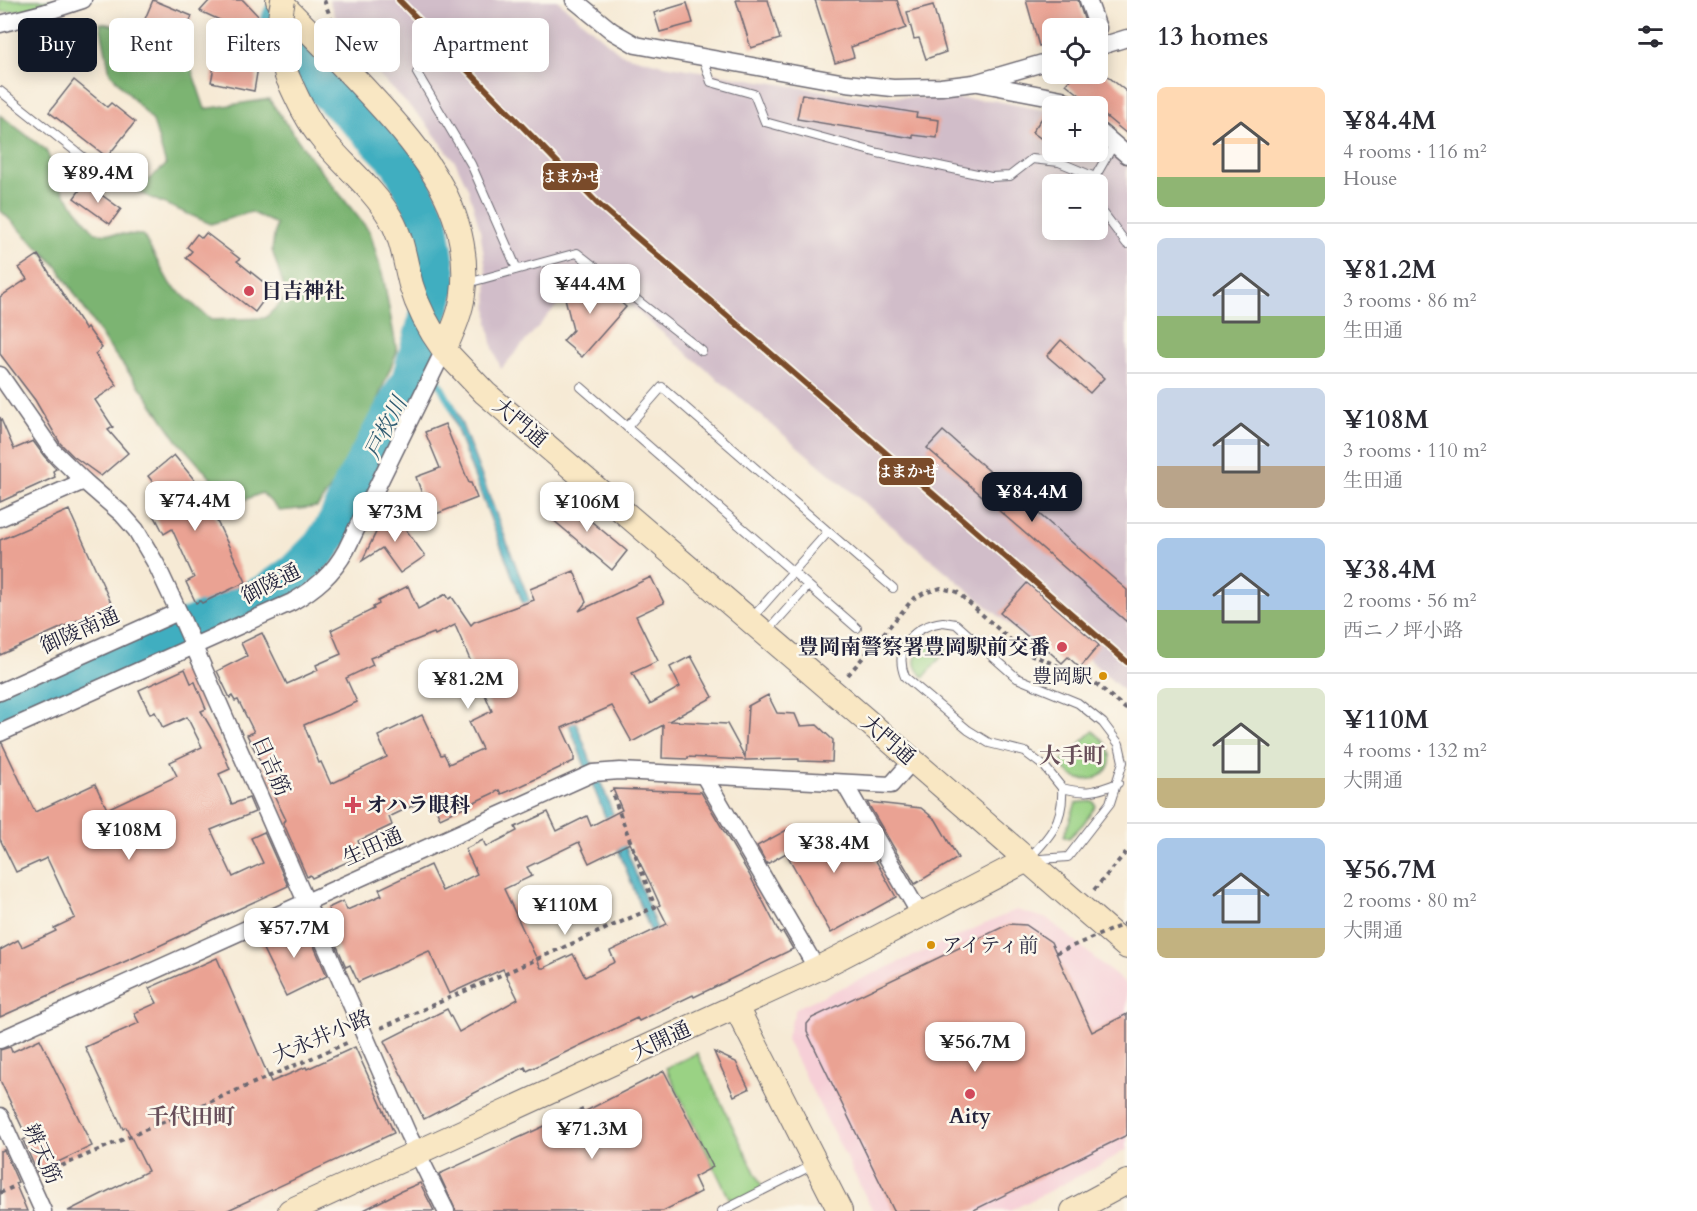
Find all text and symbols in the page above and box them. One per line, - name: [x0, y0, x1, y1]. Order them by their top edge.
- chip: Buy: [18, 18, 97, 72]
- chip: Rent: [109, 18, 194, 72]
- chip: Filters: [206, 18, 302, 72]
- chip: New: [314, 18, 400, 72]
- chip: Apartment: [412, 18, 549, 72]
- map controls: [1042, 18, 1108, 240]
- button: locate: [1042, 18, 1108, 84]
- text: 13 homes: [1157, 19, 1268, 54]
- icon: filters: [1634, 20, 1667, 53]
- button: +: [1042, 96, 1108, 162]
- text: ¥84.4M: [1343, 103, 1436, 138]
- icon: home: [1205, 111, 1277, 183]
- text: 4 rooms · 116 m²: [1343, 138, 1487, 165]
- pin: ¥89.4M: [49, 153, 147, 204]
- text: ¥89.4M: [62, 159, 134, 186]
- line badge: はまかぜ: [542, 162, 599, 191]
- text: House: [1343, 165, 1397, 192]
- text: はまかぜ: [539, 166, 603, 188]
- button: −: [1042, 174, 1108, 240]
- text: ¥81.2M: [1343, 252, 1436, 287]
- icon: home: [1205, 262, 1277, 334]
- pin: ¥44.4M: [541, 264, 639, 315]
- text: ¥44.4M: [554, 270, 626, 297]
- place label: 日吉神社: [261, 277, 345, 306]
- marker: 日吉神社: [242, 284, 256, 298]
- text: 3 rooms · 86 m²: [1343, 287, 1476, 314]
- text: 生田通: [1343, 317, 1403, 344]
- water label: 戸枚川: [358, 390, 415, 464]
- street label: 大門通: [487, 392, 553, 454]
- text: ¥108M: [1343, 402, 1429, 437]
- icon: home: [1205, 412, 1277, 484]
- text: 3 rooms · 110 m²: [1343, 437, 1487, 464]
- line badge: はまかぜ: [878, 457, 935, 486]
- text: はまかぜ: [875, 461, 939, 483]
- text: 生田通: [1343, 467, 1403, 494]
- pin: ¥84.4M: [983, 472, 1081, 523]
- text: ¥84.4M: [996, 478, 1068, 505]
- pin: ¥74.4M: [146, 481, 244, 532]
- pin: ¥106M: [545, 482, 629, 533]
- text: ¥74.4M: [159, 487, 231, 514]
- text: ¥106M: [554, 488, 620, 515]
- pin: ¥73M: [359, 492, 431, 543]
- text: ¥73M: [367, 498, 423, 525]
- text: ¥38.4M: [1343, 552, 1436, 587]
- street label: 御陵通: [236, 557, 306, 611]
- icon: home: [1205, 562, 1277, 634]
- text: 2 rooms · 56 m²: [1343, 587, 1476, 614]
- street label: 御陵南通: [36, 601, 124, 661]
- text: 西ニノ坪小路: [1343, 617, 1463, 644]
- place label: 豊岡南警察署豊岡駅前交番: [798, 633, 1050, 662]
- marker: 豊岡南警察署豊岡駅前交番: [1055, 640, 1069, 654]
- pin: ¥81.2M: [419, 659, 517, 710]
- place label: 豊岡駅: [1032, 663, 1092, 690]
- text: ¥81.2M: [432, 665, 504, 692]
- marker: 豊岡駅: [1097, 670, 1109, 682]
- text: ¥110M: [1343, 702, 1429, 737]
- street label: 大門通: [855, 708, 921, 772]
- icon: home: [1205, 712, 1277, 784]
- street label: 日吉筋: [245, 731, 297, 801]
- text: 4 rooms · 132 m²: [1343, 737, 1487, 764]
- district label: 大手町: [1039, 741, 1105, 771]
- text: 大開通: [1343, 767, 1403, 794]
- place label: オハラ眼科: [366, 791, 471, 820]
- marker: オハラ眼科: [344, 796, 362, 814]
- pin: ¥108M: [87, 810, 171, 861]
- text: ¥108M: [96, 816, 162, 843]
- street label: 生田通: [338, 821, 408, 873]
- pin: ¥38.4M: [785, 823, 883, 874]
- text: ¥38.4M: [798, 829, 870, 856]
- text: ¥56.7M: [1343, 852, 1436, 887]
- icon: home: [1205, 862, 1277, 934]
- pin: ¥110M: [523, 885, 607, 936]
- text: 2 rooms · 80 m²: [1343, 887, 1476, 914]
- text: ¥110M: [532, 891, 598, 918]
- pin: ¥57.7M: [245, 908, 343, 959]
- text: ¥57.7M: [258, 914, 330, 941]
- text: 大開通: [1343, 917, 1403, 944]
- place label: アイティ前: [942, 932, 1039, 959]
- marker: アイティ前: [925, 939, 937, 951]
- street label: 大永井小路: [268, 1003, 376, 1071]
- street label: 大開通: [626, 1015, 696, 1067]
- pin: ¥56.7M: [926, 1022, 1024, 1073]
- text: ¥56.7M: [939, 1028, 1011, 1055]
- marker: Aity: [963, 1087, 977, 1101]
- district label: 千代田町: [147, 1102, 235, 1132]
- place label: Aity: [949, 1102, 991, 1131]
- pin: ¥71.3M: [543, 1109, 641, 1160]
- text: ¥71.3M: [556, 1115, 628, 1142]
- street label: 辨天筋: [16, 1119, 68, 1189]

